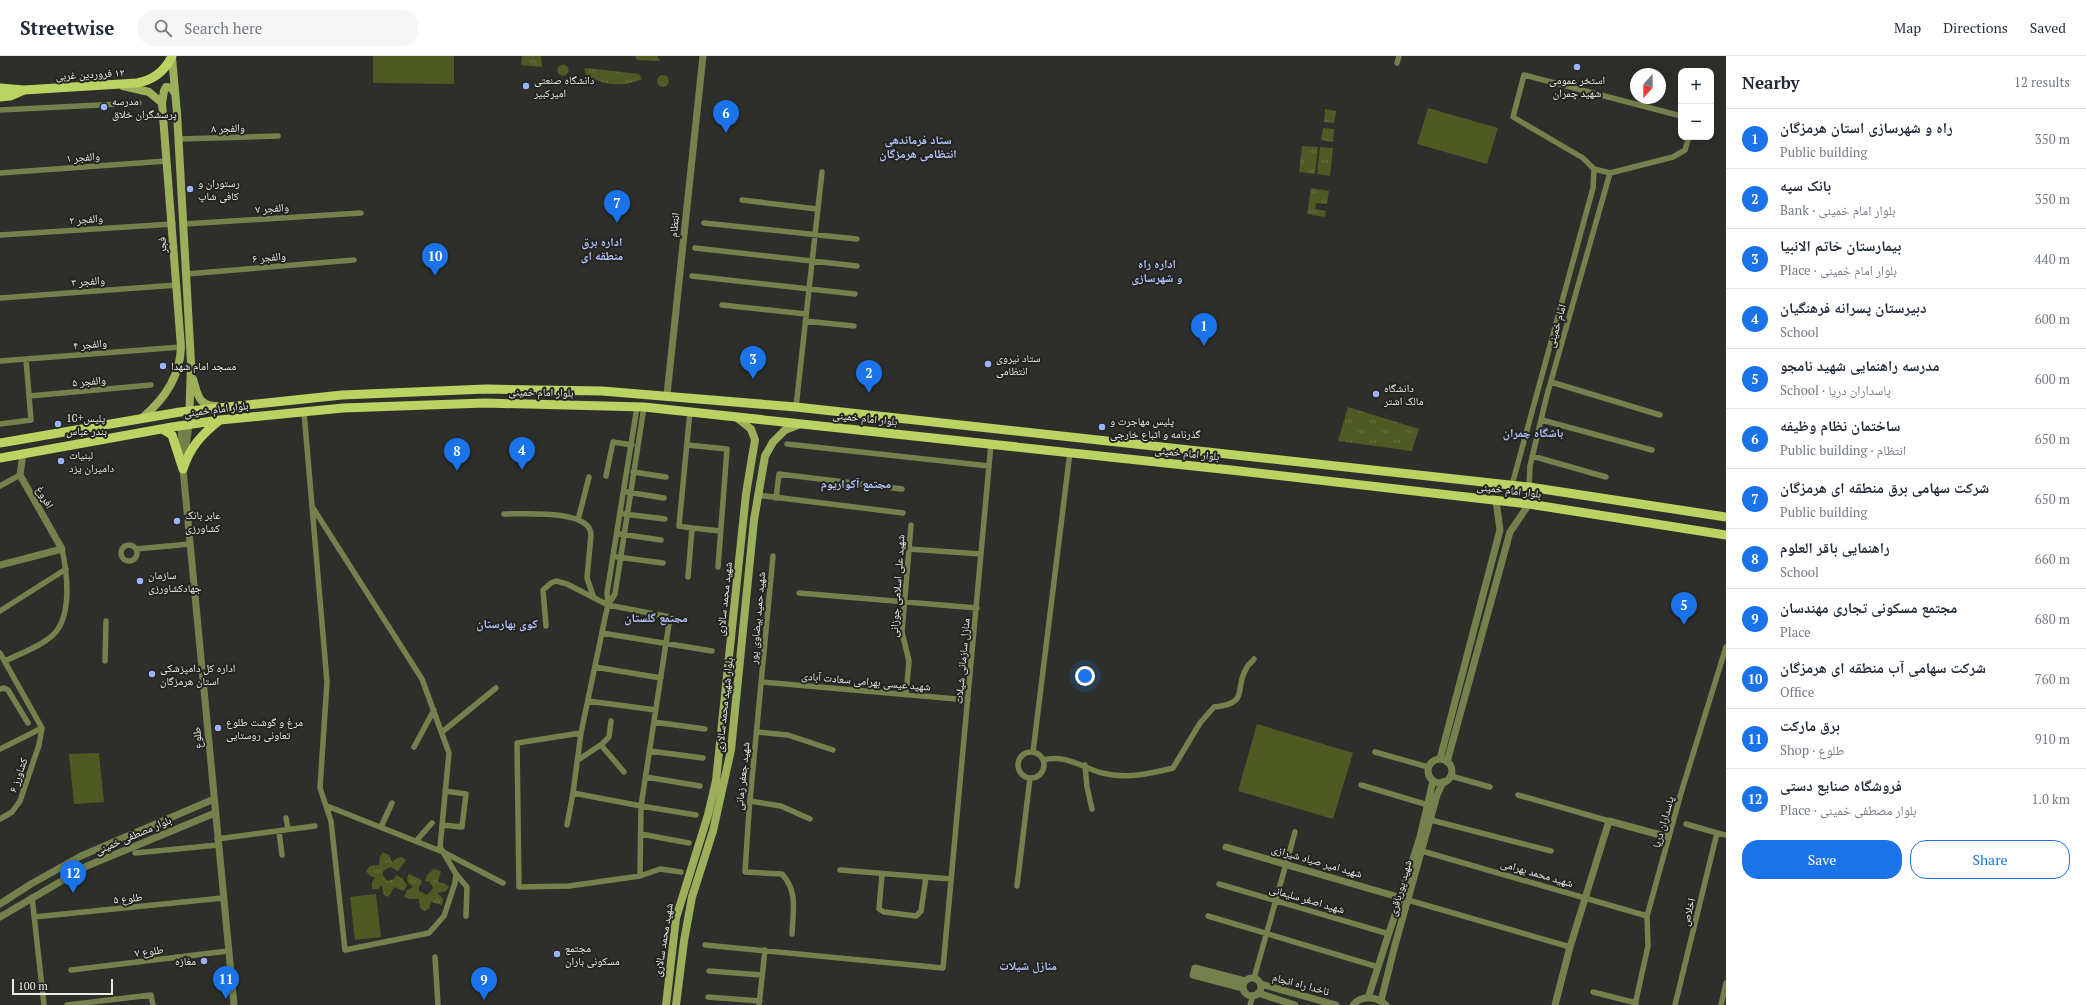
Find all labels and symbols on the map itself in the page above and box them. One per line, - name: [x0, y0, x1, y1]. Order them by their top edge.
- marker: استخر عمومی شهید چمران: [1572, 62, 1582, 72]
- street label: ١٢ فروردین غربى: [55, 65, 125, 83]
- north arrow: [1630, 68, 1666, 104]
- place label: دانشگاه صنعتی امیرکبیر: [533, 73, 595, 100]
- place label: استخر عمومی شهید چمران: [1549, 73, 1605, 100]
- marker: دانشگاه صنعتی امیرکبیر: [521, 81, 531, 91]
- place label: مدرسه پرسشگران خلاق: [112, 94, 177, 121]
- pin: 6: [713, 100, 739, 133]
- marker: مدرسه پرسشگران خلاق: [99, 102, 109, 112]
- street label: والفجر ۸: [211, 120, 245, 136]
- district label: ستاد فرماندهی انتظامی هرمزگان: [879, 132, 957, 162]
- street label: والفجر ۱: [66, 149, 100, 165]
- place label: رستوران و کافی شاپ: [198, 176, 240, 203]
- marker: رستوران و کافی شاپ: [185, 184, 195, 194]
- pin: 7: [604, 190, 630, 223]
- street label: والفجر ۷: [255, 200, 289, 216]
- street label: والفجر ۲: [69, 211, 103, 227]
- street label: انتظام: [666, 212, 682, 238]
- district label: اداره برق منطقه ای: [581, 234, 624, 264]
- street label: فجر: [154, 236, 170, 255]
- pin: 10: [422, 243, 448, 276]
- street label: والفجر ۶: [252, 249, 286, 265]
- district label: اداره راه و شهرسازی: [1131, 256, 1183, 286]
- street label: والفجر ۳: [71, 273, 105, 289]
- street label: امام خمینی: [1543, 303, 1569, 349]
- pin: 1: [1191, 313, 1217, 346]
- street label: والفجر ۴: [73, 336, 107, 352]
- pin: 3: [740, 346, 766, 379]
- place label: ستاد نیروی انتظامی: [996, 351, 1041, 378]
- place label: مسجد امام شهدا: [171, 359, 236, 373]
- marker: ستاد نیروی انتظامی: [983, 359, 993, 369]
- pin: 2: [856, 360, 882, 393]
- marker: مسجد امام شهدا: [158, 361, 168, 371]
- street label: والفجر ۵: [72, 373, 106, 389]
- place label: دانشگاه مالک اشتر: [1383, 381, 1424, 408]
- street label: بلوار امام خمینی: [508, 384, 574, 400]
- marker: دانشگاه مالک اشتر: [1371, 389, 1381, 399]
- street label: بلوار امام خمینی: [183, 398, 249, 420]
- street label: بلوار امام خمینی: [832, 408, 898, 428]
- place label: پليس+10 بندر عباس: [66, 411, 107, 438]
- place label: پلیس مهاجرت و گذرنامه و اتباع خارجى: [1110, 414, 1201, 441]
- marker: پليس+10 بندر عباس: [53, 419, 63, 429]
- marker: پلیس مهاجرت و گذرنامه و اتباع خارجى: [1097, 422, 1107, 432]
- district label: باشگاه چمران: [1503, 425, 1563, 441]
- pin: 4: [509, 437, 535, 470]
- pin: 8: [444, 438, 470, 471]
- street label: بلوار امام خمینی: [1154, 443, 1220, 463]
- place label: لبنیات دامیران یزد: [69, 448, 115, 475]
- marker: لبنیات دامیران یزد: [56, 456, 66, 466]
- district label: مجتمع آکواریوم: [821, 476, 891, 492]
- street label: بلوار امام خمینی: [1476, 479, 1542, 501]
- street label: افروغ: [33, 483, 57, 511]
- place label: عابر بانک کشاورزی: [185, 508, 221, 535]
- marker: عابر بانک کشاورزی: [172, 516, 182, 526]
- street label: شهید علی اسلامی جوزانی: [886, 534, 908, 638]
- street label: شهید محمد سالاری: [713, 561, 735, 637]
- place label: سازمان جهادکشاورزی: [148, 568, 202, 595]
- street label: شهید حمید بیضاوی پور: [746, 571, 768, 666]
- marker: سازمان جهادکشاورزی: [135, 576, 145, 586]
- pin: 5: [1671, 592, 1697, 625]
- district label: مجتمع گلستان: [624, 610, 688, 626]
- district label: کوی بهارستان: [476, 616, 538, 632]
- street label: منازل سازمانی شیلات: [951, 617, 973, 705]
- street label: بلوار شهید محمد سالاری: [712, 657, 736, 753]
- place label: اداره کل دامپزشکی استان هرمزگان: [160, 661, 235, 688]
- your location: [1075, 666, 1095, 686]
- street label: شهید عیسی بهرامی سعادت آبادی: [801, 668, 931, 694]
- marker: اداره کل دامپزشکی استان هرمزگان: [147, 669, 157, 679]
- place label: مرغ و گوشت طلوع تعاونی روستایی: [226, 715, 303, 742]
- marker: مرغ و گوشت طلوع تعاونی روستایی: [213, 723, 223, 733]
- street label: طلوع: [189, 727, 205, 749]
- street label: شهید جعفر زمانی: [731, 741, 753, 811]
- street label: کشاورز ۶: [6, 755, 31, 794]
- street label: پاسداران دریا: [1649, 794, 1677, 849]
- street label: بلوار مصطفی خمینی: [93, 813, 173, 857]
- street label: شهید امیر صیاد شیرازی: [1270, 841, 1364, 881]
- street label: شهید محمد بهرامی: [1499, 856, 1575, 890]
- street label: شهید پورباقری: [1385, 858, 1415, 918]
- pin: 12: [60, 860, 86, 893]
- street label: شهید اصغر سلیمانی: [1268, 882, 1346, 916]
- street label: طلوع ۵: [113, 890, 143, 906]
- street label: اخلاص: [1678, 897, 1698, 927]
- street label: شهید محمد سالاری: [650, 902, 676, 978]
- place label: مجتمع مسکونی باران: [565, 941, 620, 968]
- street label: طلوع ۷: [134, 942, 164, 960]
- marker: مجتمع مسکونی باران: [552, 949, 562, 959]
- place label: مغازه: [175, 954, 196, 968]
- marker: مغازه: [199, 956, 209, 966]
- district label: منازل شیلات: [999, 958, 1057, 974]
- pin: 11: [213, 966, 239, 999]
- pin: 9: [471, 967, 497, 1000]
- street label: ناخدا راه انجام: [1271, 970, 1331, 998]
- scale bar: [12, 977, 113, 996]

